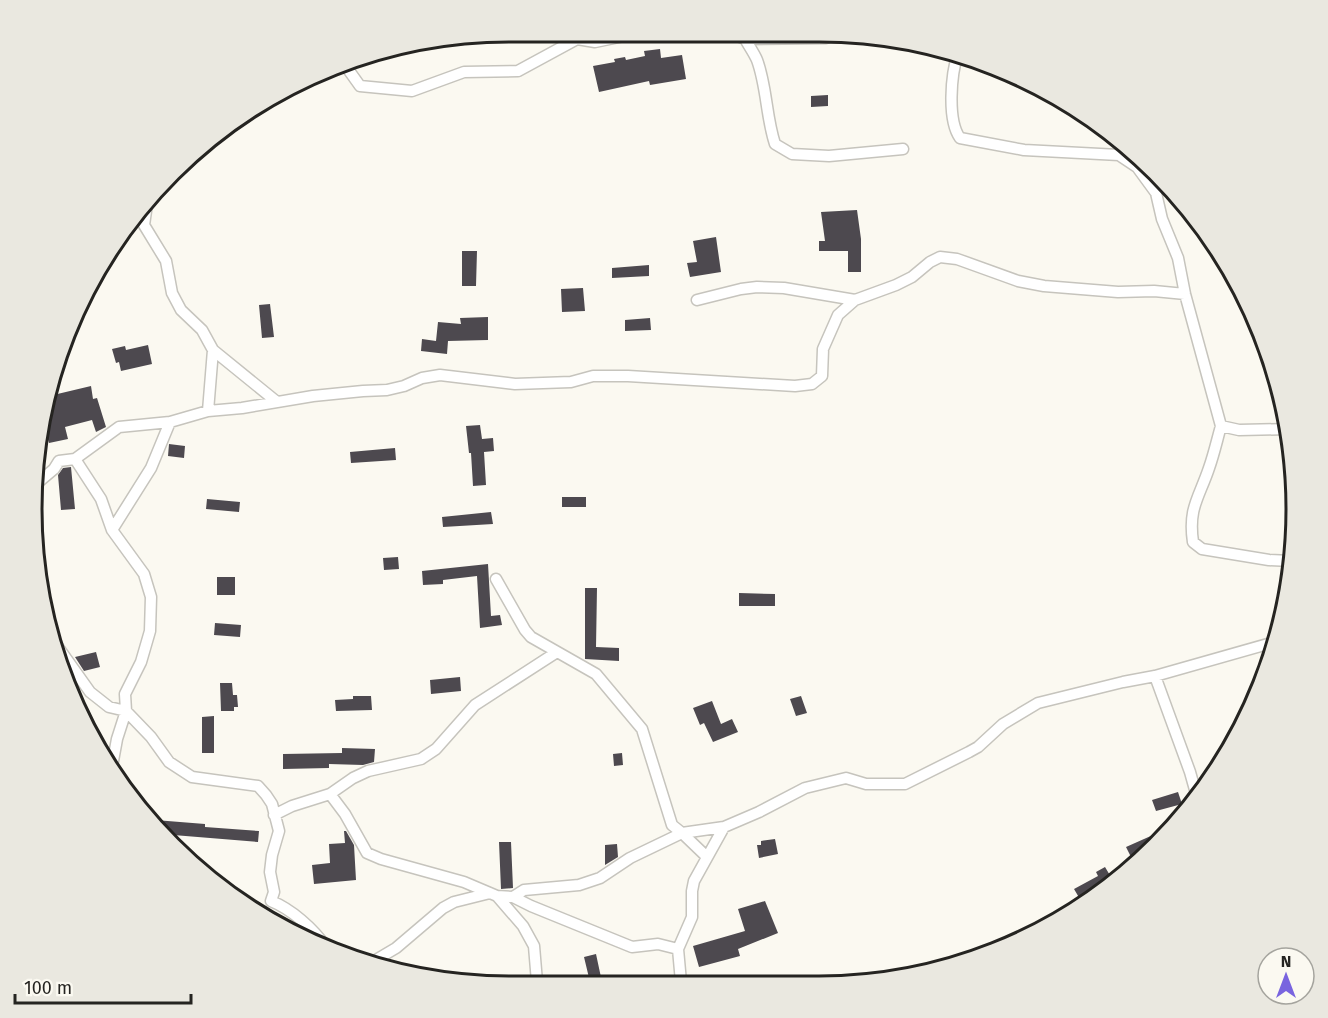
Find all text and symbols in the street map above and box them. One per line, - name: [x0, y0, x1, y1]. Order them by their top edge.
- north arrow: [1256, 946, 1316, 1006]
- text: N: [1281, 952, 1291, 971]
- scale bar: [15, 967, 190, 1005]
- text: 100 m: [24, 977, 72, 999]

